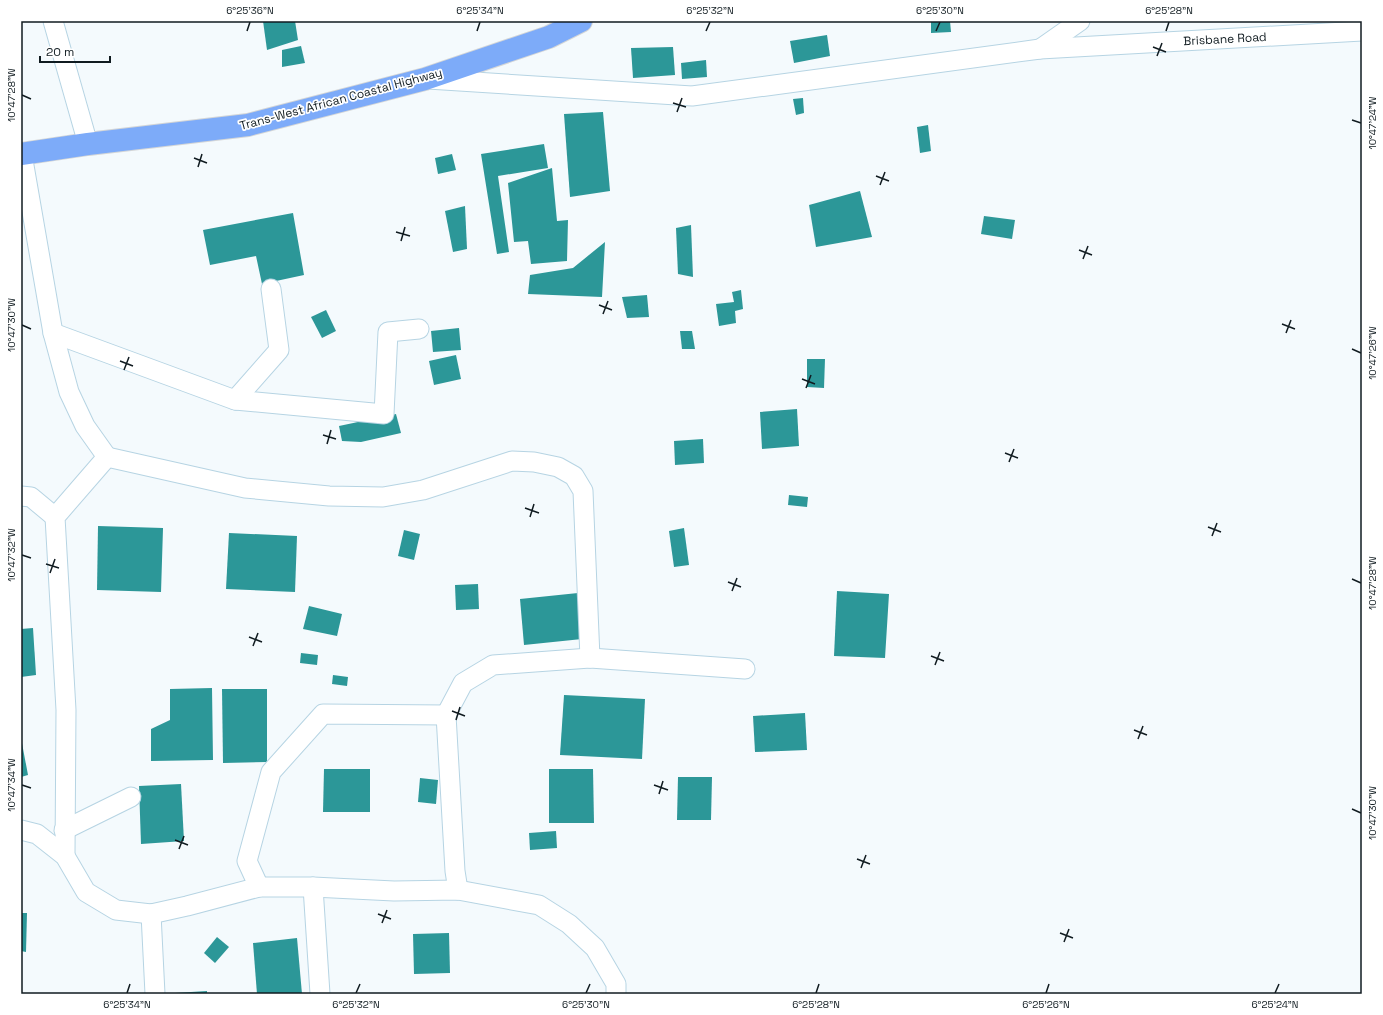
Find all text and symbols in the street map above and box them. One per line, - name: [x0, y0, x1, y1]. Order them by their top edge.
- text: 6°25'36"N: [226, 4, 274, 17]
- text: 6°25'34"N: [456, 4, 504, 17]
- text: 6°25'32"N: [686, 4, 734, 17]
- text: 6°25'30"N: [916, 4, 964, 17]
- text: 6°25'28"N: [1145, 4, 1193, 17]
- street label: Brisbane Road: [1183, 29, 1267, 49]
- scale bar: [40, 38, 110, 64]
- text: 20 m: [46, 44, 74, 60]
- street label: Trans-West African Coastal Highway: [238, 64, 444, 134]
- text: 10°47'28"W: [5, 68, 18, 122]
- text: 10°47'24"W: [1366, 96, 1379, 150]
- text: 10°47'30"W: [5, 298, 18, 352]
- text: 10°47'26"W: [1366, 326, 1379, 380]
- text: 10°47'32"W: [5, 528, 18, 582]
- text: 10°47'28"W: [1366, 556, 1379, 610]
- text: 10°47'34"W: [5, 758, 18, 812]
- text: 10°47'30"W: [1366, 786, 1379, 840]
- text: 6°25'34"N: [103, 998, 151, 1011]
- text: 6°25'32"N: [332, 998, 380, 1011]
- text: 6°25'30"N: [562, 998, 610, 1011]
- text: 6°25'28"N: [792, 998, 840, 1011]
- text: 6°25'26"N: [1022, 998, 1070, 1011]
- text: 6°25'24"N: [1252, 998, 1298, 1011]

